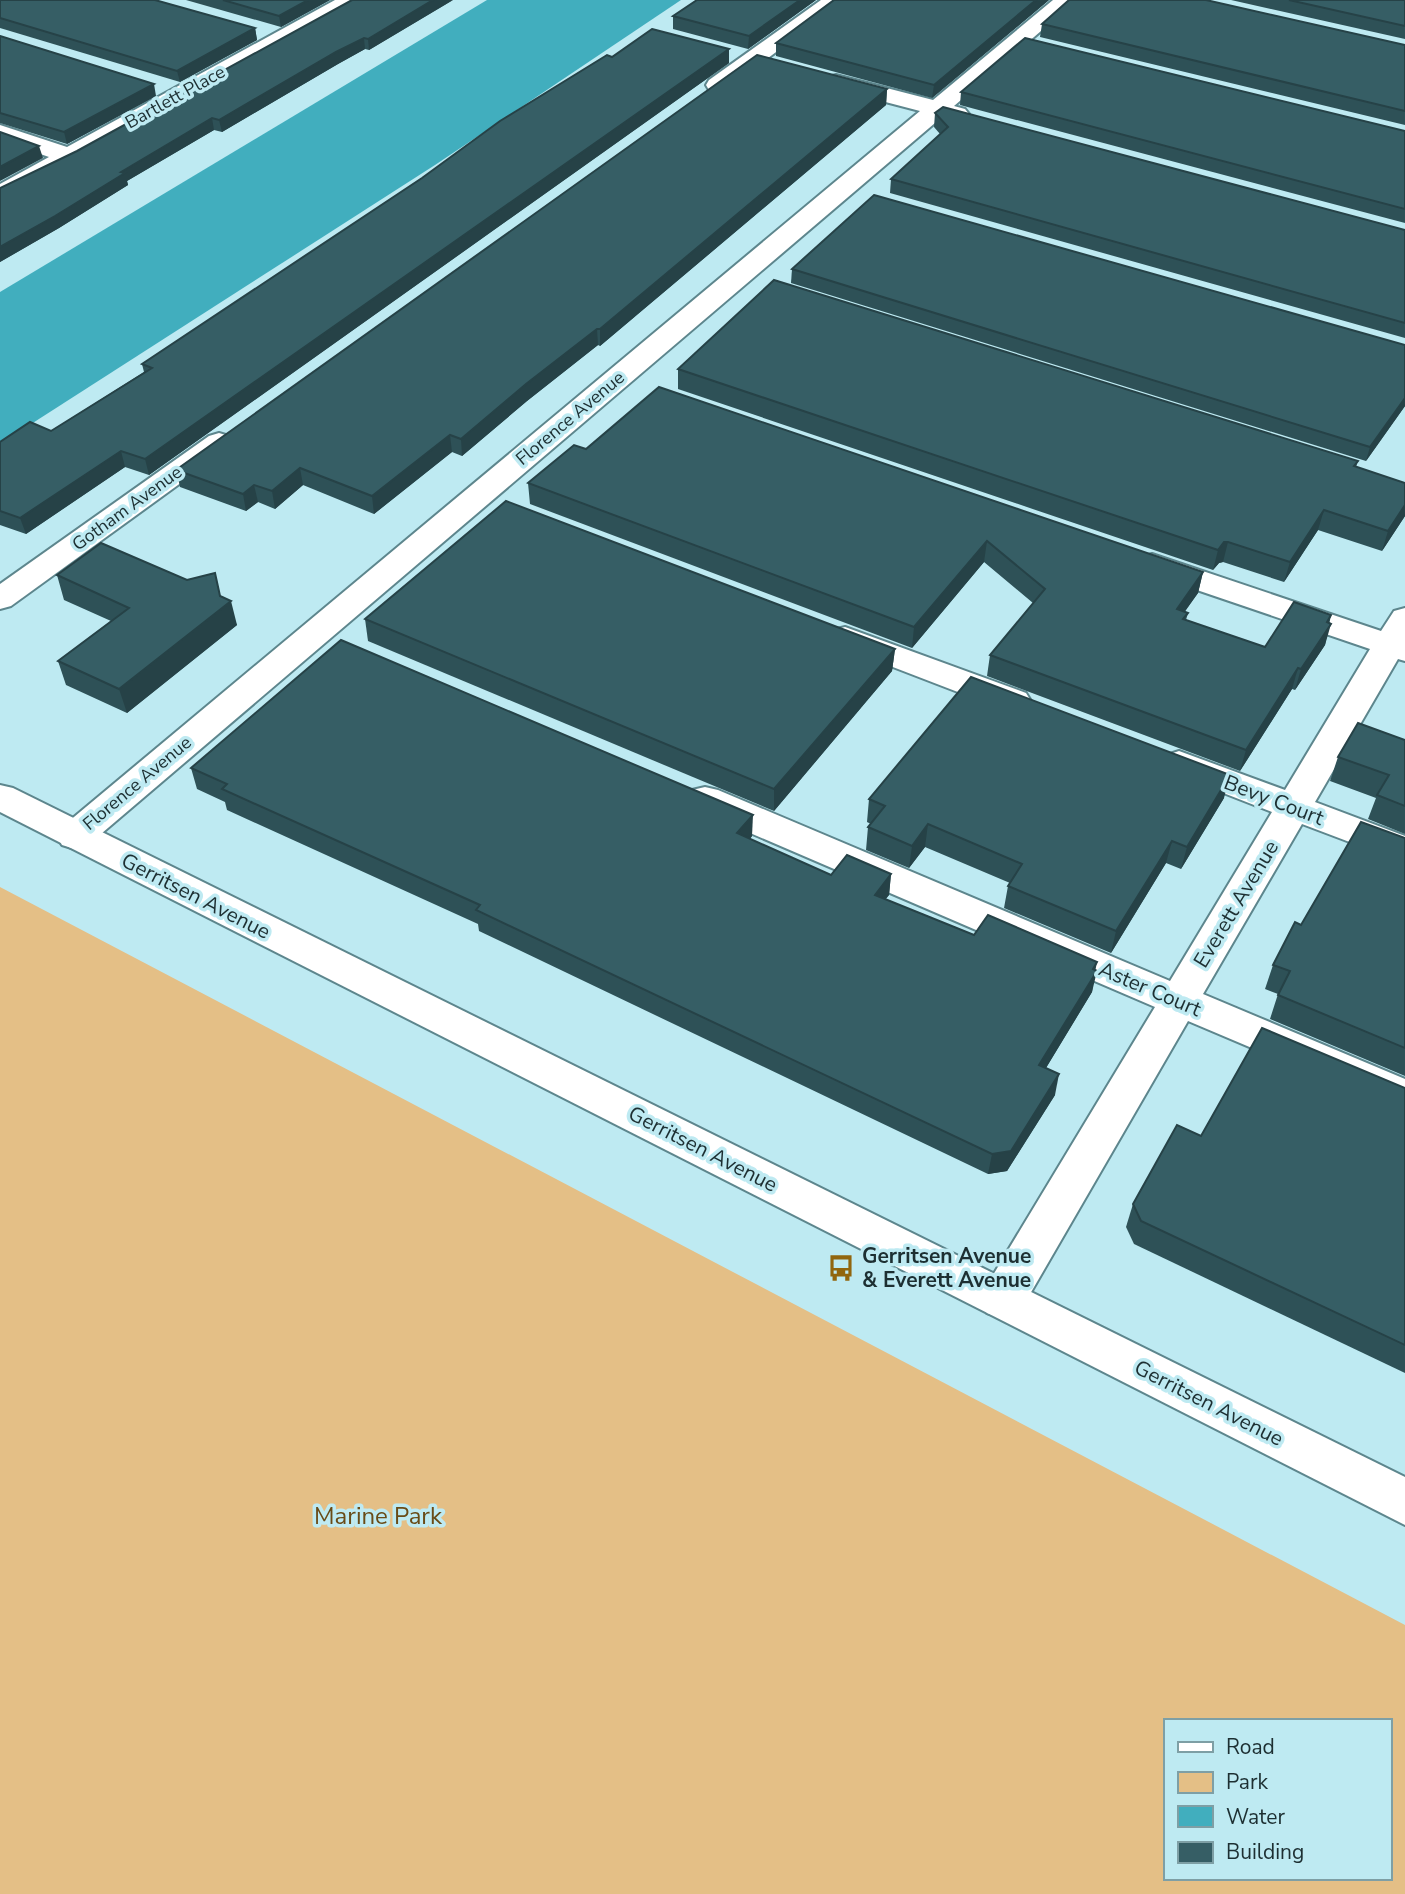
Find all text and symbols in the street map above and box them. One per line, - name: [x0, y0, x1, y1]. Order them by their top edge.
- street label: Bartlett Place: [121, 60, 229, 134]
- street label: Florence Avenue: [511, 365, 629, 471]
- street label: Gotham Avenue: [67, 460, 187, 556]
- street label: Florence Avenue: [78, 730, 196, 836]
- street label: Bevy Court: [1220, 768, 1329, 832]
- street label: Everett Avenue: [1187, 835, 1285, 973]
- street label: Gerritsen Avenue: [117, 846, 275, 946]
- street label: Aster Court: [1094, 955, 1206, 1023]
- street label: Gerritsen Avenue: [624, 1099, 782, 1199]
- place label: Gerritsen Avenue & Everett Avenue: [862, 1242, 1031, 1294]
- bus stop icon: Gerritsen Avenue & Everett Avenue: [826, 1253, 856, 1283]
- street label: Gerritsen Avenue: [1130, 1353, 1288, 1453]
- park label: Marine Park: [314, 1500, 443, 1532]
- legend: [1164, 1719, 1391, 1880]
- text: Road: [1226, 1733, 1275, 1761]
- text: Park: [1226, 1768, 1268, 1796]
- text: Water: [1226, 1803, 1285, 1831]
- text: Building: [1226, 1838, 1304, 1866]

